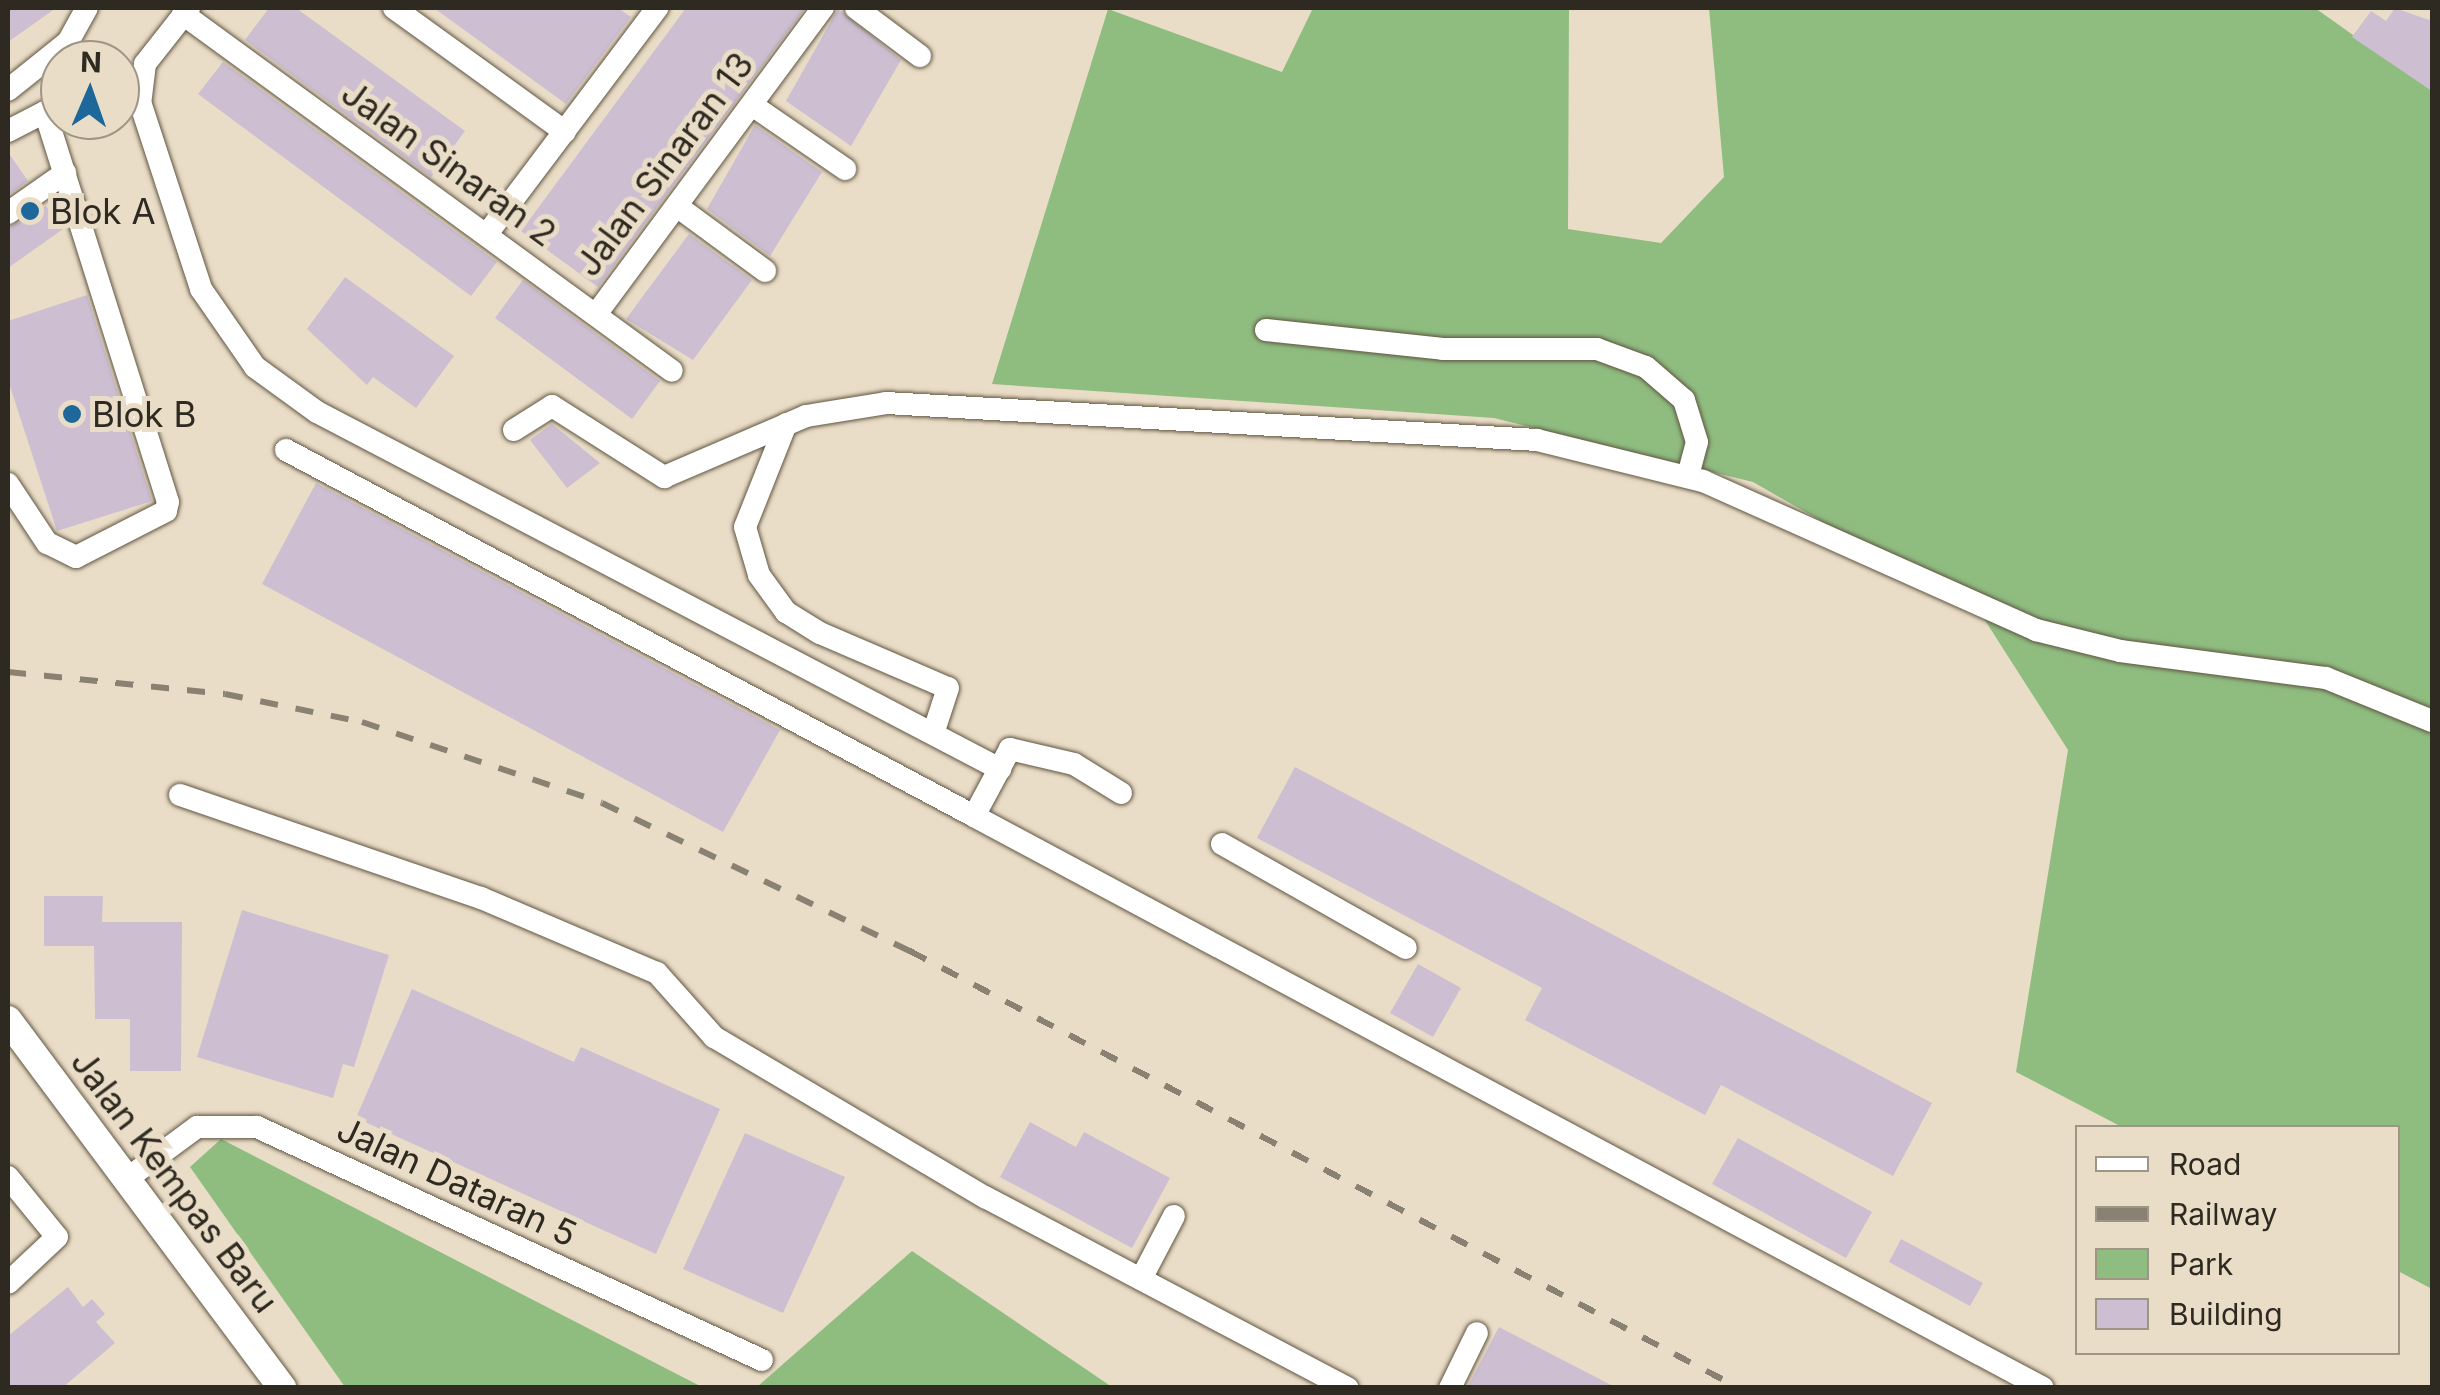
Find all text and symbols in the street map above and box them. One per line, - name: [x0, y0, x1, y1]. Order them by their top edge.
- north arrow: [40, 40, 140, 140]
- street label: Jalan Sinaran 13: [566, 44, 762, 284]
- text: N: [80, 45, 102, 79]
- street label: Jalan Sinaran 2: [334, 71, 564, 255]
- place label: Blok A: [50, 190, 156, 232]
- marker: Blok A: [19, 200, 41, 222]
- place label: Blok B: [92, 393, 196, 435]
- marker: Blok B: [61, 403, 83, 425]
- street label: Jalan Kempas Baru: [63, 1042, 287, 1320]
- street label: Jalan Dataran 5: [331, 1107, 583, 1255]
- legend: [2075, 1125, 2400, 1355]
- text: Road: [2169, 1146, 2241, 1182]
- text: Railway: [2169, 1196, 2277, 1232]
- text: Park: [2169, 1246, 2233, 1282]
- text: Building: [2169, 1296, 2283, 1332]

